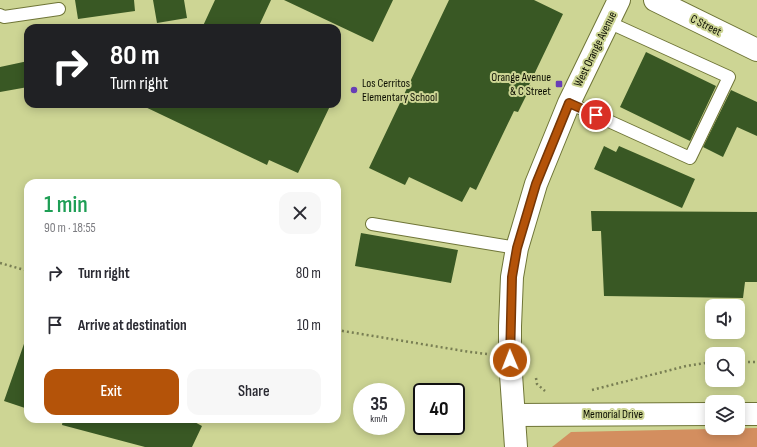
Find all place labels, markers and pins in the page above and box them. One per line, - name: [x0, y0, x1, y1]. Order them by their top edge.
- place label: Orange Avenue & C Street: [491, 70, 551, 99]
- place label: Los Cerritos Elementary School: [362, 76, 437, 105]
- marker: Orange Avenue & C Street: [554, 79, 564, 89]
- marker: Los Cerritos Elementary School: [349, 85, 359, 95]
- pin: [579, 98, 613, 132]

